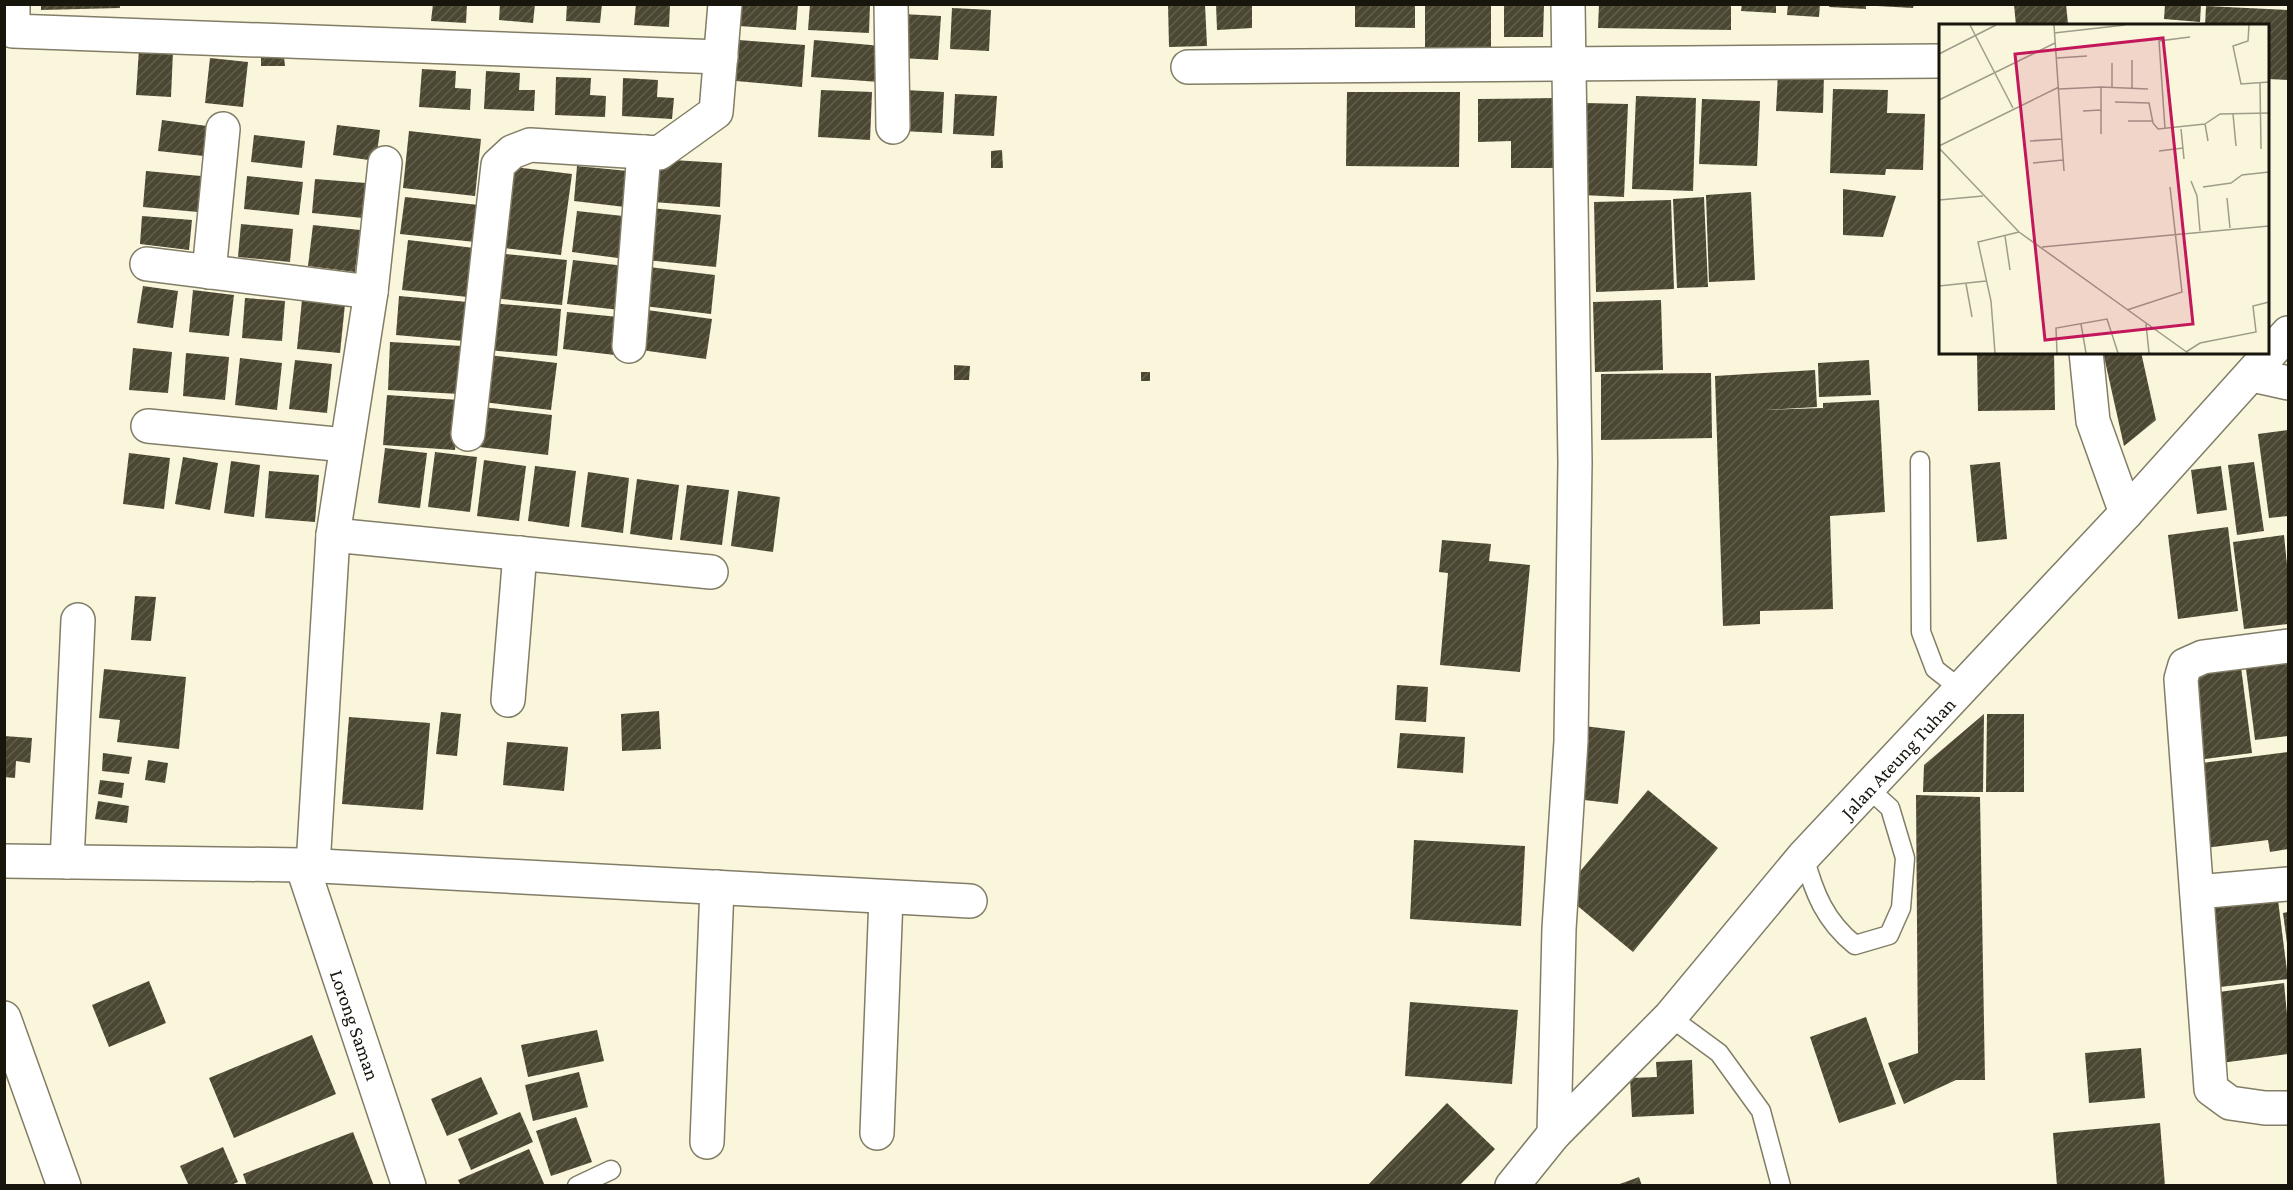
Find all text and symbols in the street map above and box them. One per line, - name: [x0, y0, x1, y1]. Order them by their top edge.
- inset map: [1939, 24, 2269, 354]
- street label: Jalan Ateung Tuhan: [1835, 693, 1961, 825]
- street label: Lorong Saman: [325, 967, 384, 1084]

